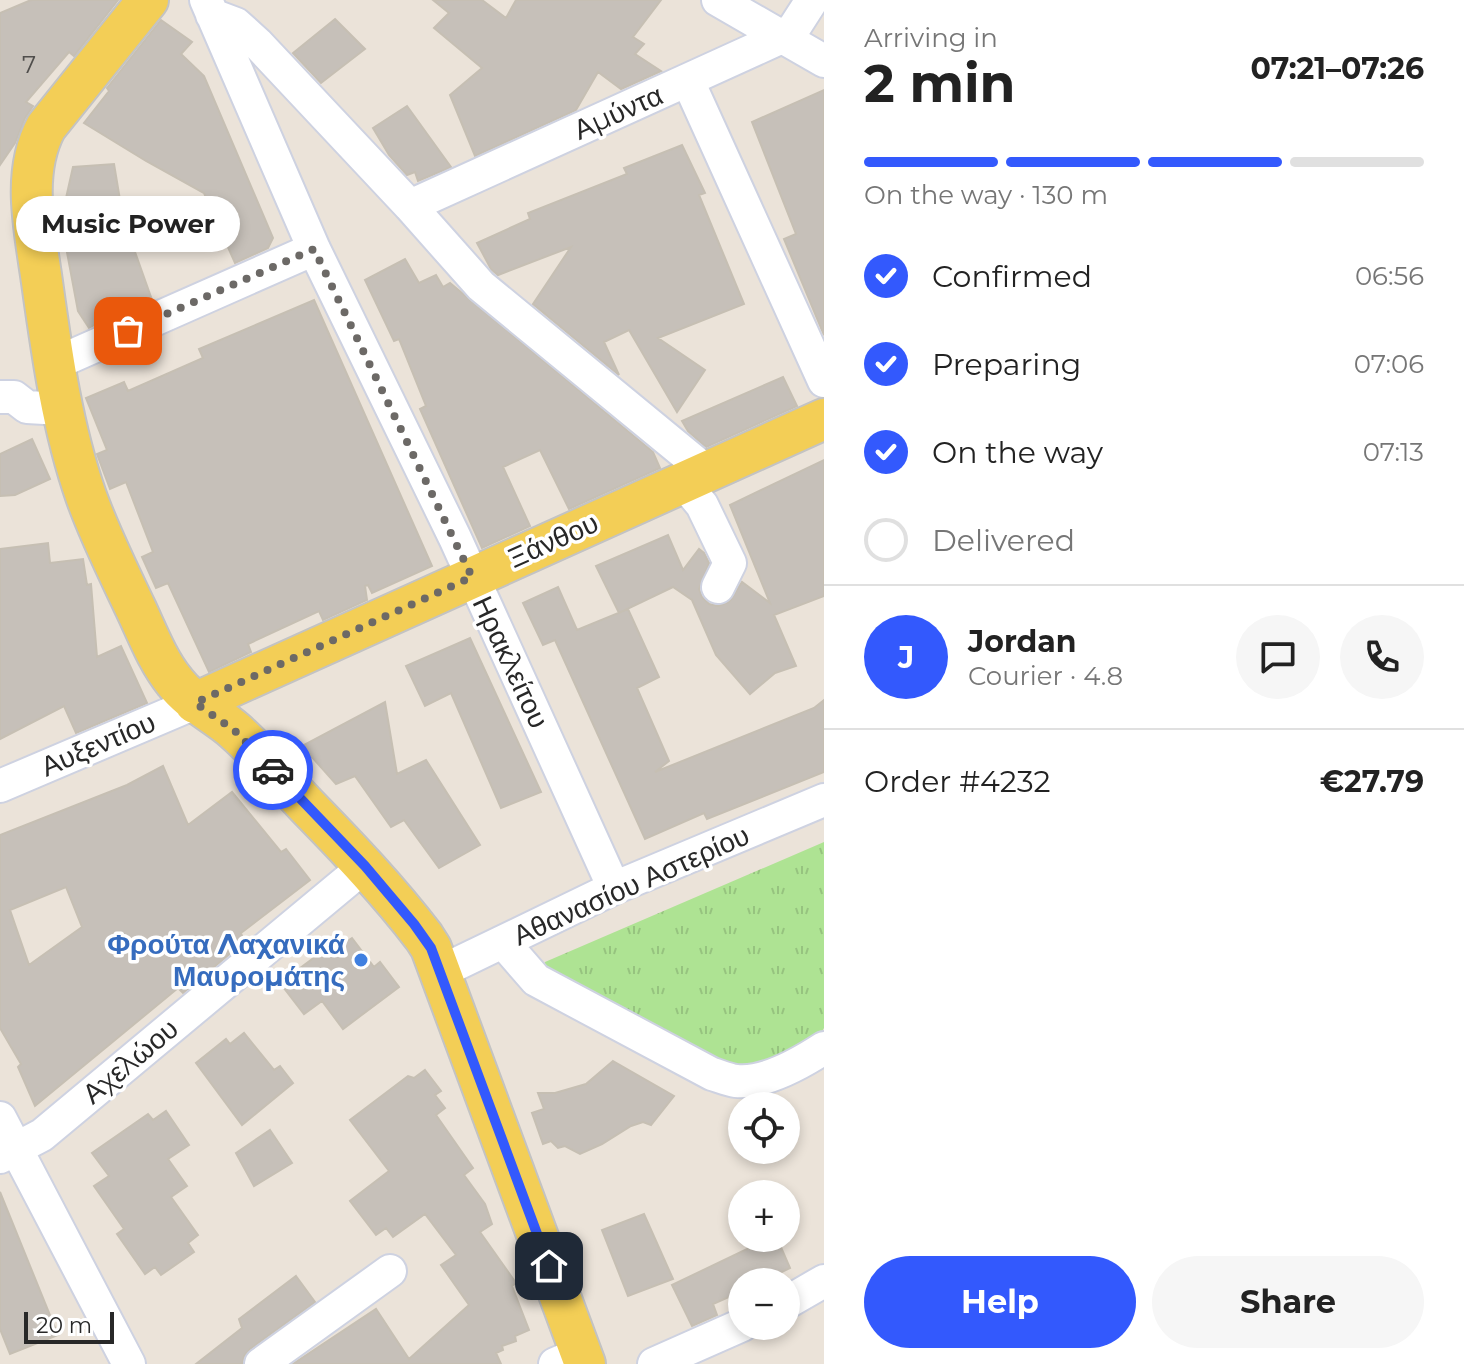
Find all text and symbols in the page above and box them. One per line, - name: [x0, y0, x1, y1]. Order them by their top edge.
- text: Arriving in: [864, 22, 998, 54]
- house number: 7: [22, 50, 36, 79]
- text: 07:21–07:26: [1250, 50, 1424, 87]
- text: 2 min: [864, 52, 1016, 115]
- street label: Αμύντα: [568, 77, 668, 147]
- text: On the way · 130 m: [864, 179, 1108, 211]
- callout: Music Power: [16, 195, 240, 251]
- text: Music Power: [41, 208, 215, 240]
- icon: check: [864, 254, 908, 298]
- text: Confirmed: [932, 258, 1092, 295]
- text: 06:56: [1355, 260, 1424, 292]
- pin: [94, 297, 162, 365]
- icon: bag: [106, 309, 150, 353]
- icon: check: [864, 342, 908, 386]
- text: Preparing: [932, 346, 1081, 383]
- text: 07:06: [1354, 348, 1424, 380]
- icon: check: [864, 430, 908, 474]
- text: On the way: [932, 434, 1103, 471]
- text: 07:13: [1363, 436, 1424, 468]
- street label: Ξάνθου: [503, 505, 603, 575]
- text: Delivered: [932, 522, 1075, 559]
- street label: Ηρακλείτου: [466, 591, 556, 733]
- button: chat: [1236, 615, 1320, 699]
- button: phone: [1340, 615, 1424, 699]
- text: Jordan: [968, 623, 1077, 660]
- text: J: [898, 639, 914, 676]
- text: Courier · 4.8: [968, 660, 1123, 692]
- street label: Αυξεντίου: [36, 705, 160, 783]
- courier: [233, 730, 313, 810]
- icon: car: [251, 748, 295, 792]
- text: Order #4232: [864, 763, 1051, 800]
- text: €27.79: [1320, 763, 1424, 800]
- street label: Αθανασίου Αστερίου: [508, 818, 754, 952]
- place label: Φρούτα Λαχανικά Μαυρομάτης: [107, 927, 345, 993]
- marker: Φρούτα Λαχανικά Μαυρομάτης: [352, 951, 370, 969]
- street label: Αχελώου: [75, 1011, 185, 1111]
- map controls: [728, 1092, 800, 1340]
- button: locate: [728, 1092, 800, 1164]
- button: +: [728, 1180, 800, 1252]
- pin: [515, 1232, 583, 1300]
- icon: home: [527, 1244, 571, 1288]
- button: Help: [864, 1256, 1136, 1348]
- button: Share: [1152, 1256, 1424, 1348]
- button: −: [728, 1268, 800, 1340]
- scale bar: [24, 1308, 114, 1344]
- text: 20 m: [36, 1312, 92, 1339]

